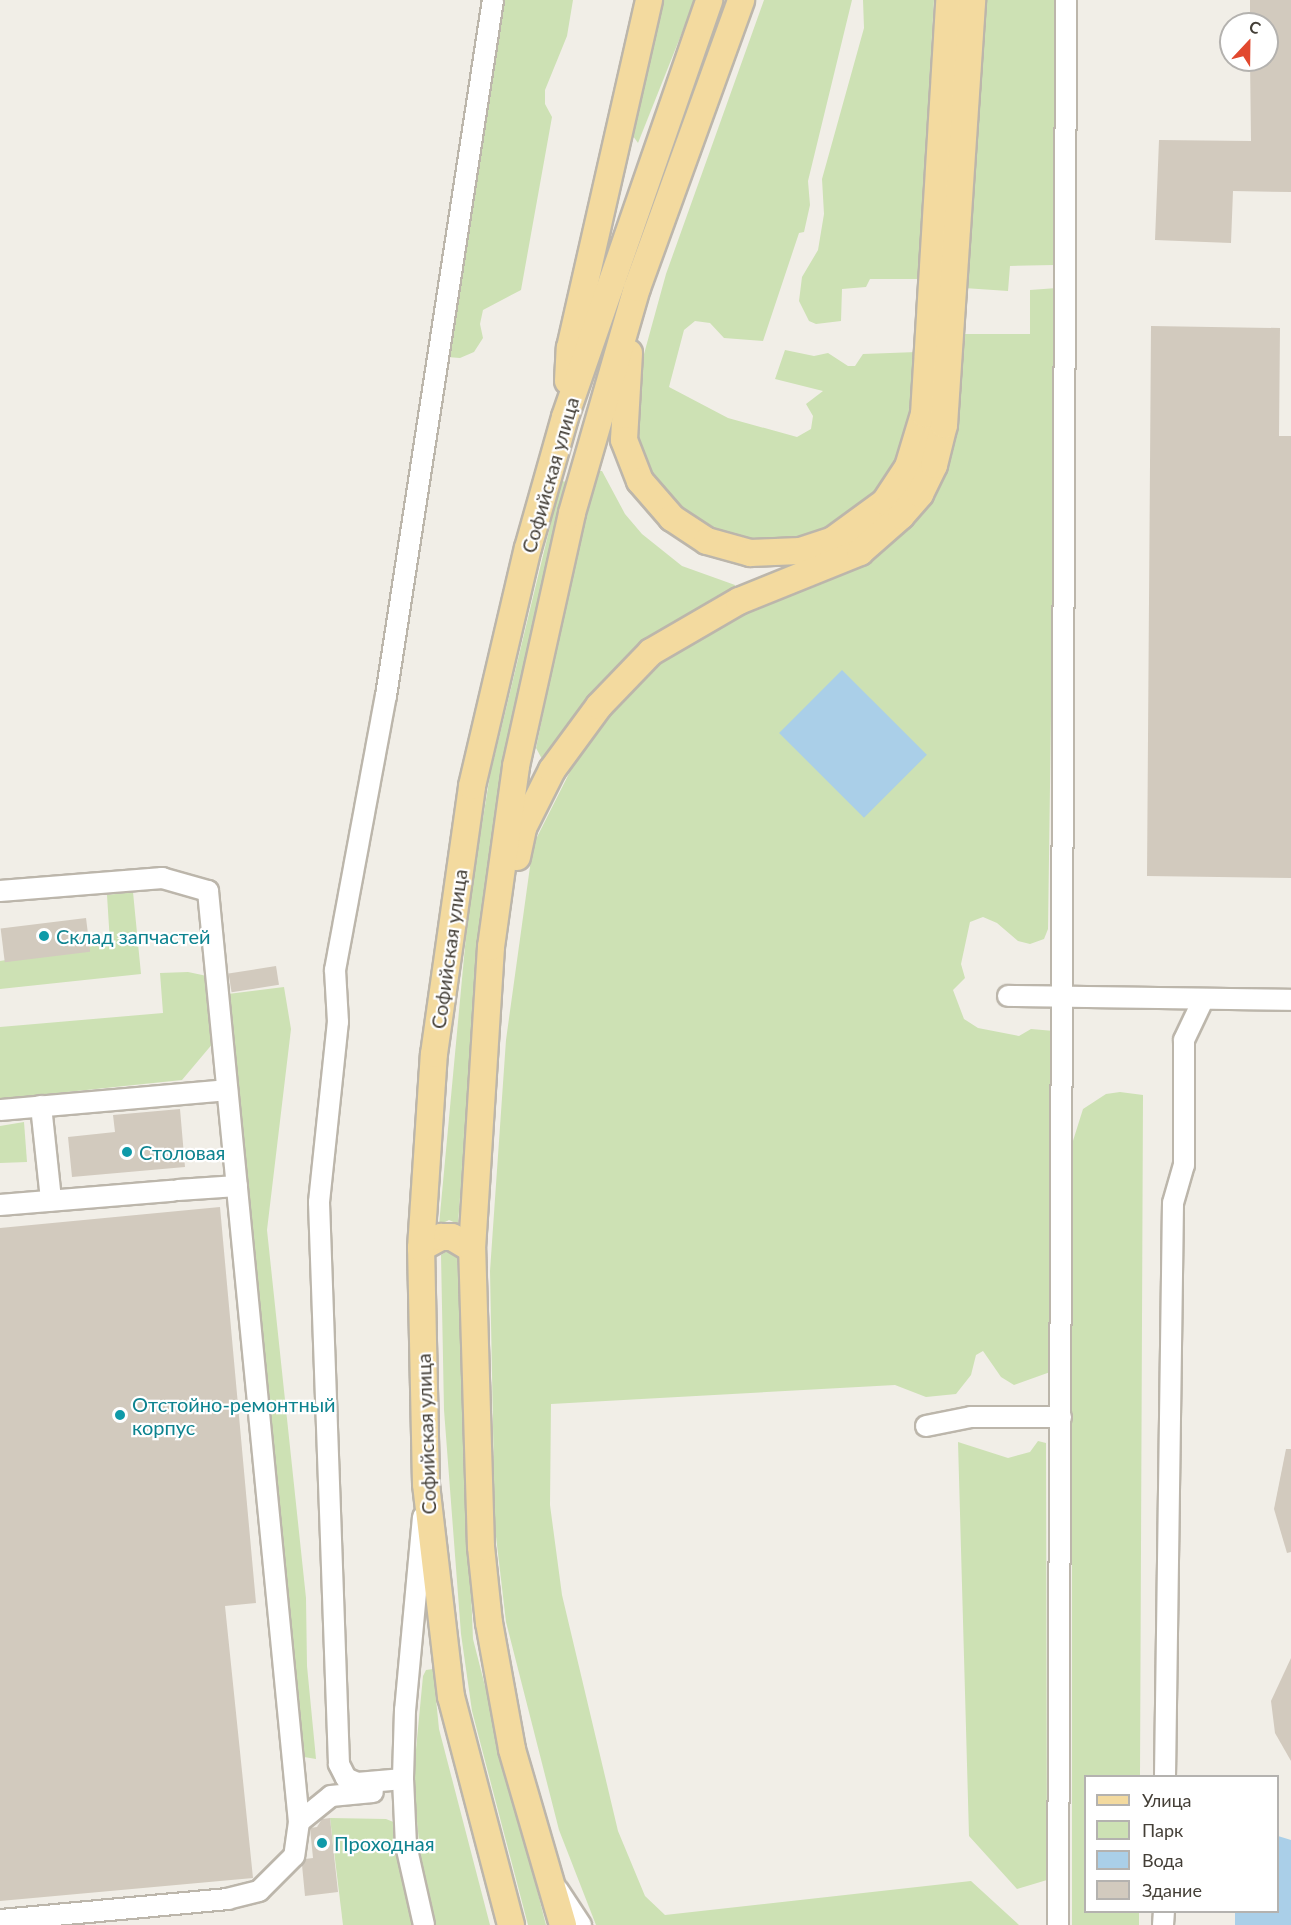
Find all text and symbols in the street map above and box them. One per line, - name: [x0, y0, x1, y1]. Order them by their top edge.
- north arrow: [1219, 12, 1279, 72]
- text: С: [1247, 16, 1264, 37]
- street label: Софийская улица: [516, 394, 584, 556]
- street label: Софийская улица: [426, 868, 472, 1030]
- place label: Склад запчастей: [56, 924, 211, 948]
- marker: Склад запчастей: [37, 929, 51, 943]
- place label: Столовая: [139, 1140, 225, 1164]
- marker: Столовая: [120, 1145, 134, 1159]
- street label: Софийская улица: [411, 1353, 441, 1515]
- place label: Отстойно-ремонтный корпус: [132, 1392, 336, 1439]
- marker: Отстойно-ремонтный корпус: [113, 1408, 127, 1422]
- legend: [1084, 1775, 1279, 1913]
- text: Улица: [1142, 1789, 1192, 1811]
- text: Парк: [1142, 1819, 1183, 1841]
- place label: Проходная: [334, 1831, 435, 1855]
- marker: Проходная: [315, 1836, 329, 1850]
- text: Вода: [1142, 1849, 1183, 1871]
- text: Здание: [1142, 1879, 1202, 1901]

